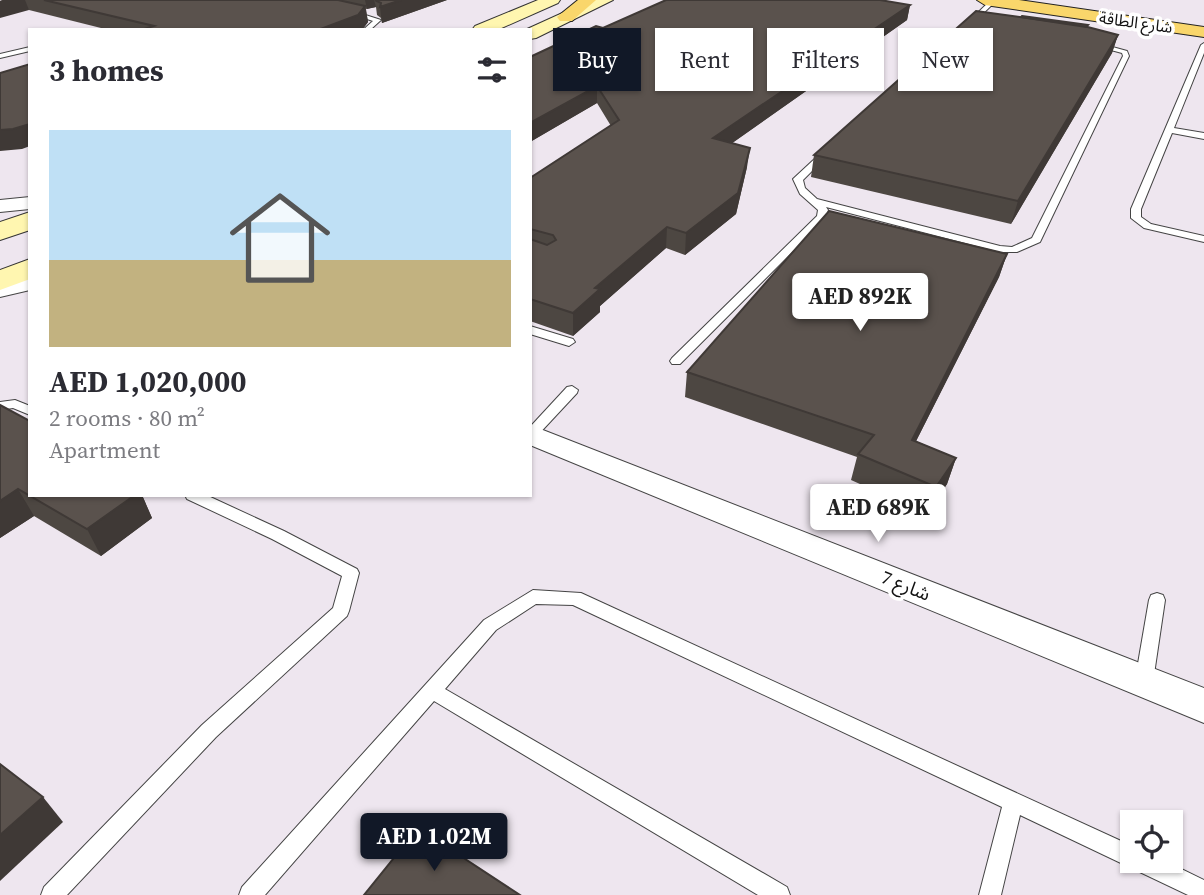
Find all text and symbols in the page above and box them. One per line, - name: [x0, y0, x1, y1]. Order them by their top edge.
- street label: شارع الطاقة: [1098, 6, 1174, 40]
- chip: Buy: [553, 28, 641, 91]
- chip: Rent: [655, 28, 753, 91]
- chip: Filters: [767, 28, 884, 91]
- chip: New: [898, 28, 993, 91]
- text: 3 homes: [49, 50, 164, 91]
- icon: filters: [473, 51, 511, 89]
- icon: home: [217, 175, 343, 301]
- pin: AED 892K: [788, 274, 932, 333]
- text: AED 892K: [808, 280, 912, 312]
- text: AED 1,020,000: [49, 361, 246, 402]
- text: 2 rooms · 80 m²: [49, 402, 205, 434]
- text: Apartment: [49, 434, 160, 466]
- pin: AED 689K: [806, 484, 950, 544]
- text: AED 689K: [826, 491, 930, 523]
- street label: شارع 7: [877, 563, 935, 608]
- map controls: [1120, 810, 1183, 873]
- button: locate: [1120, 810, 1183, 873]
- pin: AED 1.02M: [354, 814, 514, 873]
- text: AED 1.02M: [376, 820, 492, 852]

